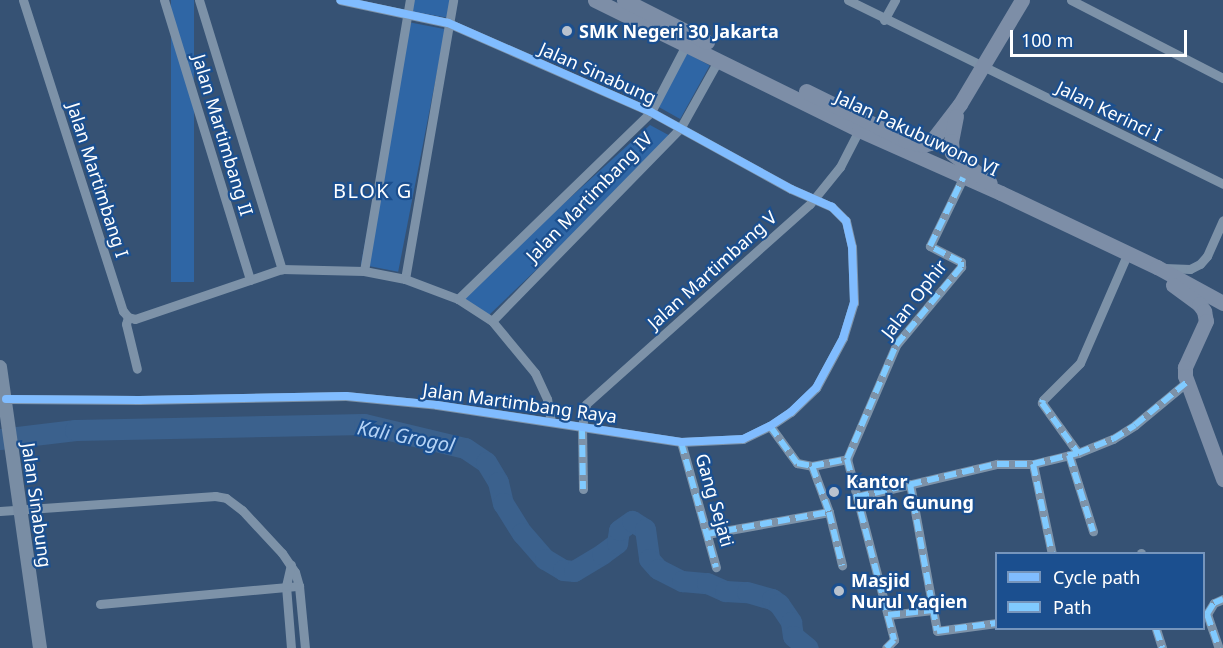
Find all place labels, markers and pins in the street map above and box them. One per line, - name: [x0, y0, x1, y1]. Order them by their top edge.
- place label: SMK Negeri 30 Jakarta: [579, 20, 779, 42]
- marker: SMK Negeri 30 Jakarta: [560, 24, 574, 38]
- place label: Kantor Lurah Gunung: [846, 471, 974, 514]
- marker: Kantor Lurah Gunung: [827, 485, 841, 499]
- place label: Masjid Nurul Yaqien: [851, 570, 967, 612]
- marker: Masjid Nurul Yaqien: [832, 584, 846, 598]

